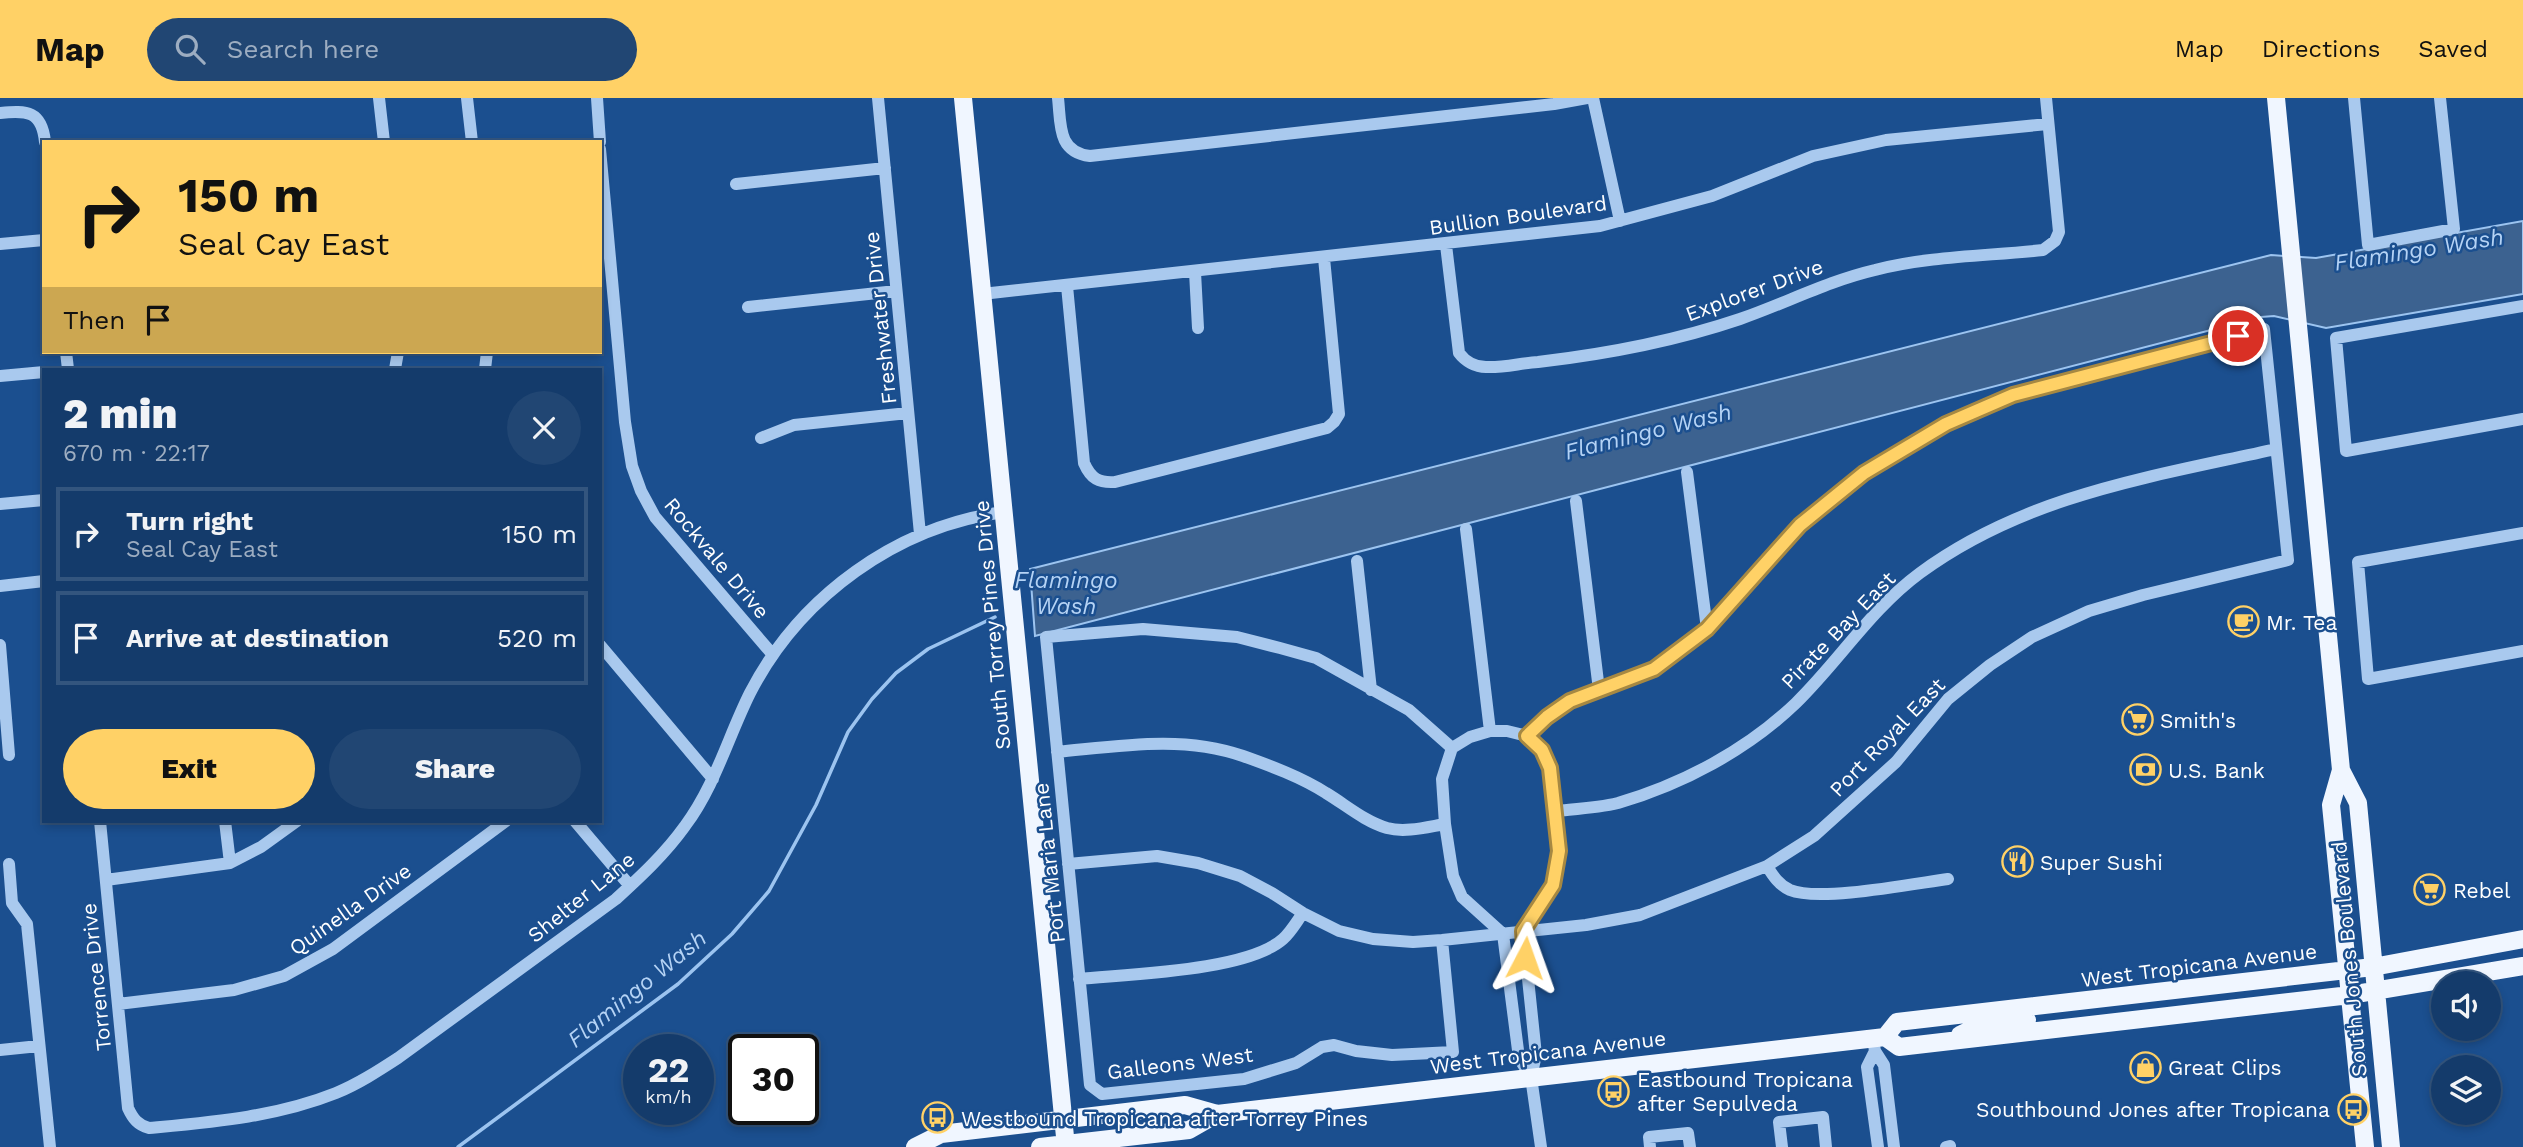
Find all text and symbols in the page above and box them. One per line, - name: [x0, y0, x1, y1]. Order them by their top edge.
- search box: [147, 18, 637, 81]
- text: Map: [35, 30, 105, 69]
- icon: search: [171, 30, 209, 68]
- text: Search here: [227, 34, 379, 64]
- text: Map: [2175, 35, 2224, 63]
- text: Directions: [2262, 35, 2380, 63]
- text: Saved: [2418, 35, 2488, 63]
- text: 150 m: [178, 166, 319, 224]
- icon: right: [63, 168, 154, 259]
- street label: Bullion Boulevard: [1427, 190, 1609, 240]
- water label: Flamingo Wash: [2332, 223, 2506, 277]
- text: Seal Cay East: [178, 225, 389, 263]
- street label: Freshwater Drive: [859, 230, 901, 406]
- street label: Explorer Drive: [1682, 254, 1826, 326]
- icon: arrive: [139, 301, 177, 339]
- text: Then: [63, 305, 125, 335]
- pin: [2208, 306, 2268, 366]
- icon: arrive: [2219, 317, 2257, 355]
- text: 2 min: [63, 389, 177, 438]
- button: close: [507, 391, 581, 465]
- water label: Flamingo Wash: [1562, 398, 1734, 466]
- text: 670 m · 22:17: [63, 440, 210, 467]
- street label: Rockvale Drive: [659, 492, 775, 624]
- street label: South Torrey Pines Drive: [969, 499, 1015, 751]
- text: Turn right: [126, 506, 253, 536]
- icon: right: [67, 515, 105, 553]
- text: 150 m: [502, 519, 577, 549]
- text: Seal Cay East: [126, 536, 278, 563]
- street label: Pirate Bay East: [1776, 566, 1901, 694]
- water label: Flamingo Wash: [1014, 567, 1118, 620]
- cafe icon: Mr. Tea: [2226, 605, 2260, 639]
- place label: Mr. Tea: [2266, 610, 2337, 635]
- icon: arrive: [67, 619, 105, 657]
- text: Arrive at destination: [126, 623, 389, 653]
- text: 520 m: [497, 623, 577, 653]
- street label: Port Royal East: [1824, 672, 1950, 802]
- supermarket icon: Smith's: [2120, 703, 2154, 737]
- place label: Smith's: [2160, 708, 2236, 733]
- button: Exit: [63, 729, 315, 809]
- button: Share: [329, 729, 581, 809]
- bank icon: U.S. Bank: [2128, 753, 2162, 787]
- place label: U.S. Bank: [2168, 758, 2265, 783]
- street label: Port Maria Lane: [1028, 782, 1070, 944]
- street label: South Jones Boulevard: [2326, 840, 2372, 1078]
- restaurant icon: Super Sushi: [2000, 845, 2034, 879]
- street label: Shelter Lane: [522, 846, 640, 948]
- place label: Super Sushi: [2040, 850, 2163, 875]
- street label: Quinella Drive: [284, 858, 416, 960]
- supermarket icon: Rebel: [2413, 873, 2447, 907]
- place label: Rebel: [2453, 878, 2511, 903]
- street label: Torrence Drive: [76, 902, 116, 1052]
- position arrow: [1488, 921, 1562, 995]
- water label: Flamingo Wash: [562, 925, 712, 1053]
- street label: West Tropicana Avenue: [2080, 938, 2318, 992]
- map controls: [2431, 971, 2501, 1125]
- button: sound: [2431, 971, 2501, 1041]
- street label: West Tropicana Avenue: [1429, 1025, 1667, 1079]
- speed limit sign: 30: [728, 1034, 819, 1125]
- street label: Galleons West: [1106, 1042, 1255, 1084]
- text: 22: [648, 1049, 689, 1091]
- shop icon: Great Clips: [2128, 1050, 2162, 1084]
- place label: Great Clips: [2168, 1055, 2282, 1080]
- button: layers: [2431, 1055, 2501, 1125]
- place label: Eastbound Tropicana after Sepulveda: [1637, 1067, 1853, 1116]
- bus stop icon: Eastbound Tropicana after Sepulveda: [1597, 1074, 1631, 1108]
- text: km/h: [645, 1086, 692, 1107]
- bus stop icon: Southbound Jones after Tropicana: [2336, 1092, 2370, 1126]
- place label: Southbound Jones after Tropicana: [1976, 1097, 2330, 1122]
- bus stop icon: Westbound Tropicana after Torrey Pines: [921, 1101, 955, 1135]
- place label: Westbound Tropicana after Torrey Pines: [961, 1106, 1368, 1131]

